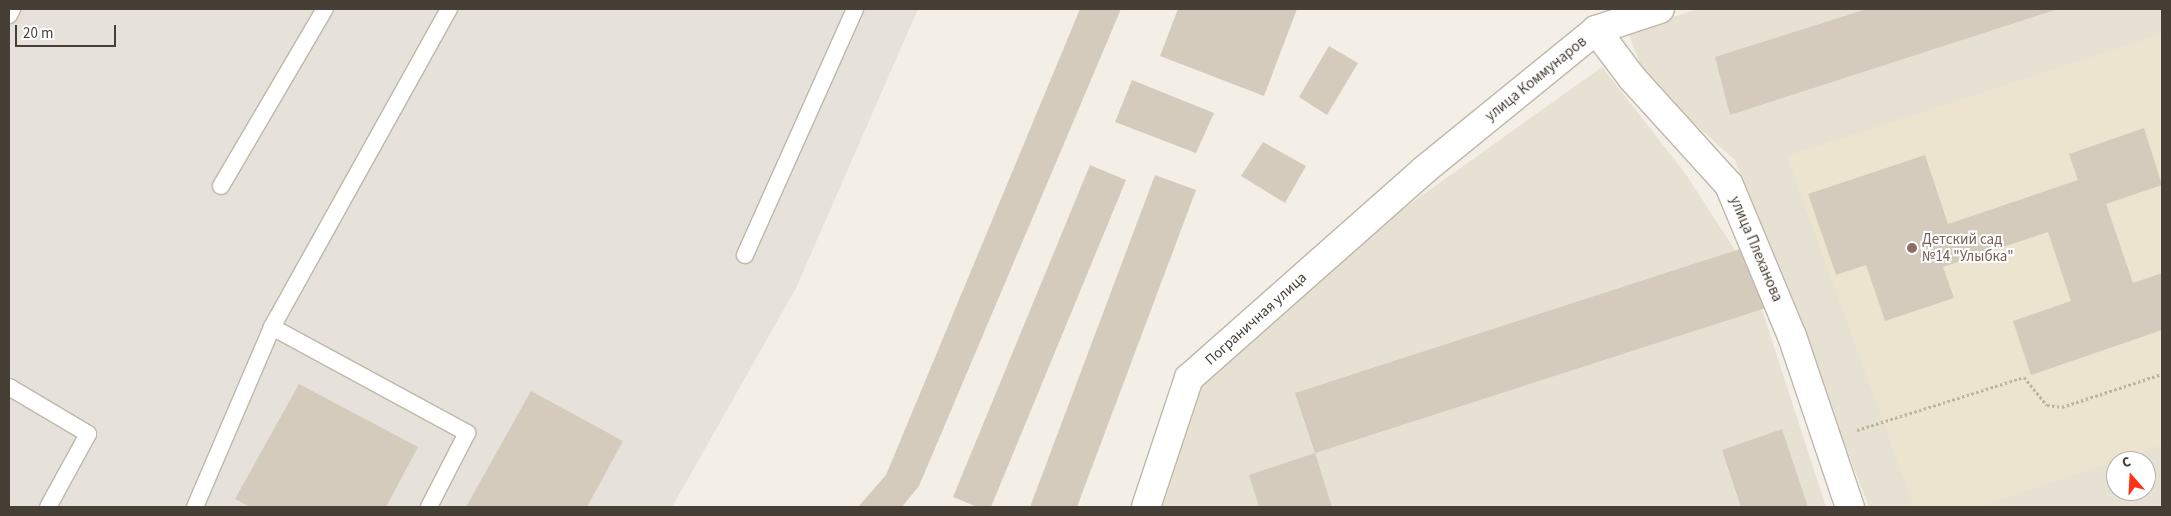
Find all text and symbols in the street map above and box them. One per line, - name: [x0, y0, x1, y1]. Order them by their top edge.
- scale bar: [18, 15, 119, 47]
- text: 20 m: [23, 23, 53, 44]
- street label: улица Коммунаров: [1482, 33, 1590, 125]
- street label: улица Плеханова: [1726, 193, 1786, 305]
- place label: Детский сад №14 "Улыбка": [1922, 230, 2014, 265]
- marker: Детский сад №14 "Улыбка": [1906, 242, 1918, 254]
- street label: Пограничная улица: [1202, 269, 1310, 369]
- north arrow: [2106, 451, 2156, 501]
- text: С: [2119, 452, 2134, 474]

